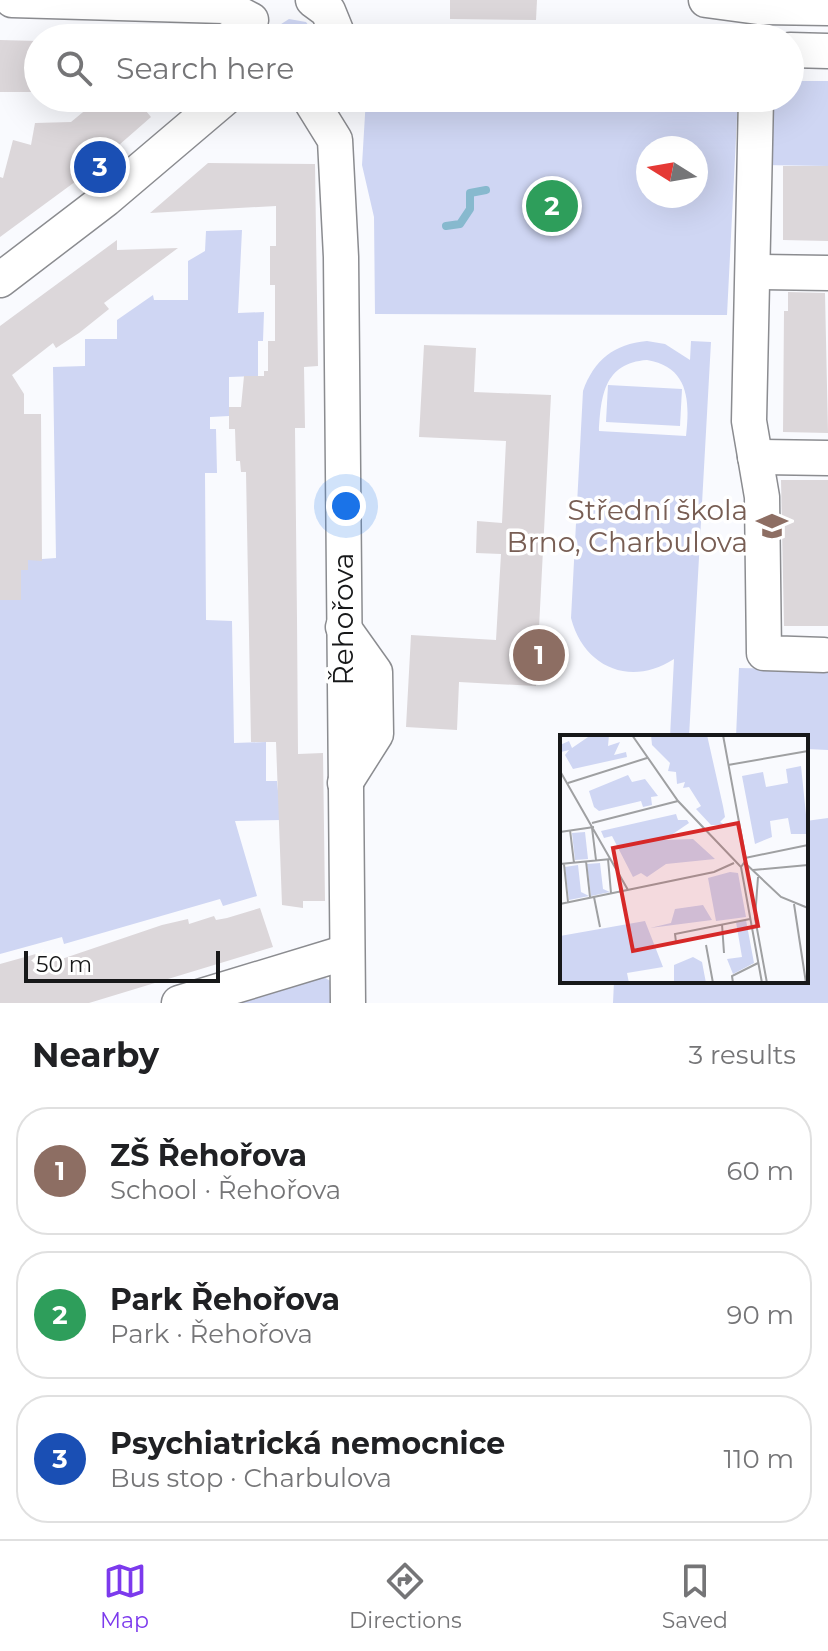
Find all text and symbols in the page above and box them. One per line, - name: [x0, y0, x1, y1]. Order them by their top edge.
- search box: [24, 24, 804, 112]
- icon: search: [52, 46, 96, 90]
- text: Search here: [116, 50, 294, 87]
- north arrow: [636, 136, 708, 208]
- pin: 3: [74, 137, 126, 197]
- pin: 2: [526, 176, 578, 236]
- your location: [326, 486, 366, 526]
- place label: Střední škola Brno, Charbulova: [507, 493, 748, 559]
- school or university icon: Střední škola Brno, Charbulova: [755, 509, 789, 543]
- street label: Řehořova: [326, 553, 360, 685]
- pin: 1: [513, 625, 565, 685]
- inset map: [560, 735, 808, 983]
- scale bar: [24, 947, 220, 983]
- text: 50 m: [36, 951, 92, 978]
- text: Nearby: [32, 1034, 159, 1076]
- text: 3 results: [689, 1039, 796, 1071]
- text: ZŠ Řehořova: [110, 1137, 307, 1174]
- text: 1: [55, 1155, 65, 1187]
- text: 60 m: [727, 1155, 794, 1187]
- text: School · Řehořova: [110, 1174, 341, 1206]
- text: Park Řehořova: [110, 1281, 340, 1318]
- text: 2: [52, 1299, 68, 1331]
- text: 90 m: [727, 1299, 794, 1331]
- text: Park · Řehořova: [110, 1318, 313, 1350]
- text: Psychiatrická nemocnice: [110, 1425, 505, 1462]
- text: 3: [52, 1443, 68, 1475]
- text: 110 m: [724, 1443, 794, 1475]
- text: Bus stop · Charbulova: [110, 1462, 392, 1494]
- tab: Map: [100, 1559, 149, 1634]
- tab: Directions: [349, 1559, 462, 1634]
- tab: Saved: [662, 1559, 728, 1634]

